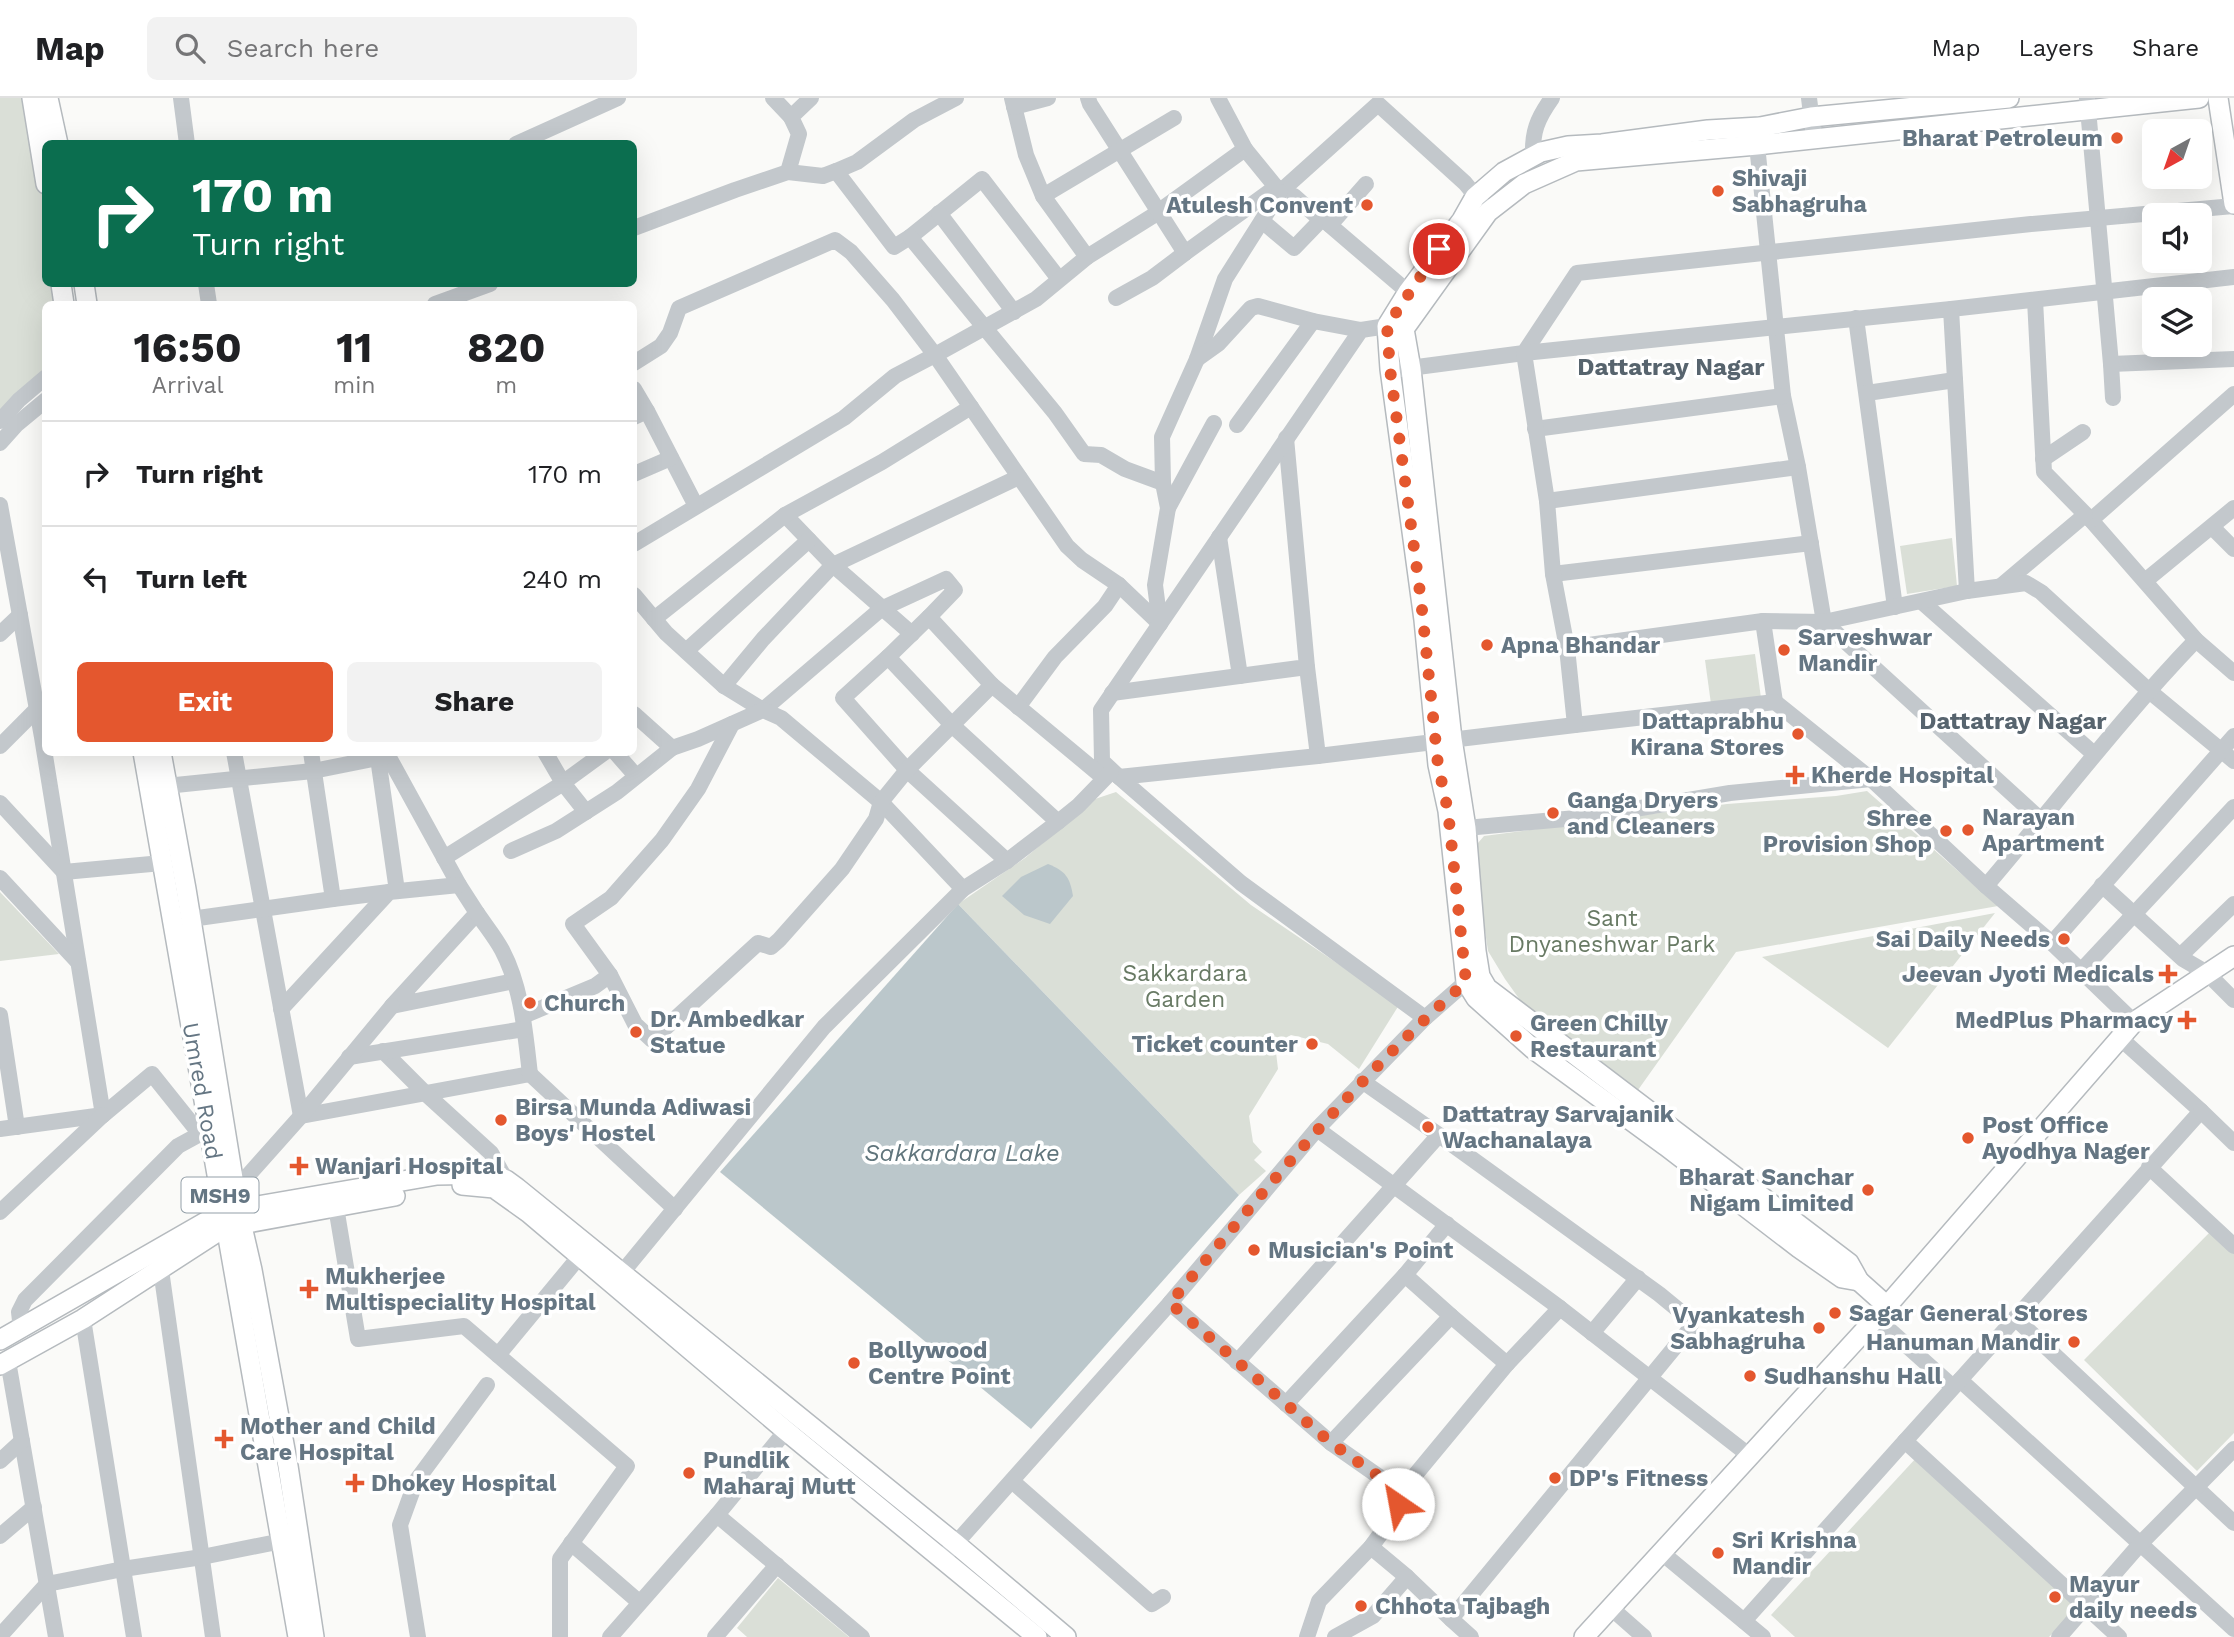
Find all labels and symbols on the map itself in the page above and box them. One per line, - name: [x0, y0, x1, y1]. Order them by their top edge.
- north arrow: [2142, 119, 2212, 189]
- place label: Bharat Petroleum: [1902, 125, 2103, 152]
- marker: Bharat Petroleum: [2109, 130, 2125, 146]
- place label: Shivaji Sabhagruha: [1732, 165, 1867, 218]
- marker: Shivaji Sabhagruha: [1710, 183, 1726, 199]
- place label: Atulesh Convent: [1166, 192, 1353, 219]
- marker: Atulesh Convent: [1359, 197, 1375, 213]
- pin: [1409, 219, 1469, 279]
- district label: Dattatray Nagar: [1577, 353, 1765, 381]
- place label: Sarveshwar Mandir: [1798, 624, 1932, 677]
- place label: Apna Bhandar: [1501, 632, 1660, 659]
- marker: Apna Bhandar: [1479, 637, 1495, 653]
- marker: Sarveshwar Mandir: [1776, 642, 1792, 658]
- district label: Dattatray Nagar: [1919, 707, 2107, 735]
- place label: Dattaprabhu Kirana Stores: [1630, 708, 1784, 761]
- marker: Dattaprabhu Kirana Stores: [1790, 726, 1806, 742]
- place label: Kherde Hospital: [1811, 762, 1994, 789]
- marker: Kherde Hospital: [1785, 765, 1805, 785]
- place label: Ganga Dryers and Cleaners: [1567, 787, 1718, 840]
- place label: Narayan Apartment: [1982, 804, 2104, 857]
- marker: Ganga Dryers and Cleaners: [1545, 805, 1561, 821]
- place label: Shree Provision Shop: [1763, 805, 1932, 858]
- marker: Narayan Apartment: [1960, 822, 1976, 838]
- marker: Shree Provision Shop: [1938, 823, 1954, 839]
- park label: Sant Dnyaneshwar Park: [1509, 905, 1715, 958]
- place label: Sai Daily Needs: [1876, 926, 2050, 953]
- marker: Sai Daily Needs: [2056, 931, 2072, 947]
- park label: Sakkardara Garden: [1123, 960, 1247, 1013]
- place label: Jeevan Jyoti Medicals: [1902, 961, 2154, 988]
- marker: Jeevan Jyoti Medicals: [2160, 966, 2176, 982]
- place label: Church: [544, 990, 625, 1017]
- marker: Church: [522, 995, 538, 1011]
- place label: Dr. Ambedkar Statue: [650, 1006, 804, 1059]
- place label: MedPlus Pharmacy: [1955, 1007, 2173, 1034]
- place label: Green Chilly Restaurant: [1530, 1010, 1668, 1063]
- marker: MedPlus Pharmacy: [2179, 1012, 2195, 1028]
- street label: Umred Road: [177, 1020, 227, 1162]
- marker: Dr. Ambedkar Statue: [628, 1024, 644, 1040]
- marker: Green Chilly Restaurant: [1508, 1028, 1524, 1044]
- place label: Ticket counter: [1132, 1031, 1298, 1058]
- marker: Ticket counter: [1304, 1036, 1320, 1052]
- place label: Birsa Munda Adiwasi Boys' Hostel: [515, 1094, 751, 1147]
- place label: Dattatray Sarvajanik Wachanalaya: [1442, 1101, 1675, 1154]
- marker: Birsa Munda Adiwasi Boys' Hostel: [493, 1112, 509, 1128]
- place label: Post Office Ayodhya Nager: [1982, 1112, 2150, 1165]
- marker: Dattatray Sarvajanik Wachanalaya: [1420, 1119, 1436, 1135]
- marker: Post Office Ayodhya Nager: [1960, 1130, 1976, 1146]
- water label: Sakkardara Lake: [864, 1139, 1060, 1167]
- place label: Wanjari Hospital: [315, 1153, 503, 1180]
- marker: Wanjari Hospital: [289, 1156, 309, 1176]
- place label: Bharat Sanchar Nigam Limited: [1679, 1164, 1854, 1217]
- road number: MSH9: [182, 1178, 258, 1212]
- marker: Bharat Sanchar Nigam Limited: [1860, 1182, 1876, 1198]
- place label: Musician's Point: [1268, 1237, 1453, 1264]
- marker: Musician's Point: [1246, 1242, 1262, 1258]
- place label: Mukherjee Multispeciality Hospital: [325, 1263, 596, 1316]
- marker: Mukherjee Multispeciality Hospital: [299, 1279, 319, 1299]
- place label: Sagar General Stores: [1849, 1300, 2088, 1327]
- place label: Vyankatesh Sabhagruha: [1670, 1302, 1806, 1355]
- marker: Sagar General Stores: [1827, 1305, 1843, 1321]
- marker: Vyankatesh Sabhagruha: [1811, 1320, 1827, 1336]
- place label: Hanuman Mandir: [1866, 1329, 2060, 1356]
- marker: Hanuman Mandir: [2066, 1334, 2082, 1350]
- place label: Bollywood Centre Point: [868, 1337, 1011, 1390]
- marker: Bollywood Centre Point: [846, 1355, 862, 1371]
- place label: Sudhanshu Hall: [1764, 1363, 1942, 1390]
- marker: Sudhanshu Hall: [1742, 1368, 1758, 1384]
- place label: Mother and Child Care Hospital: [240, 1413, 436, 1466]
- marker: Mother and Child Care Hospital: [214, 1429, 234, 1449]
- place label: Pundlik Maharaj Mutt: [703, 1447, 855, 1500]
- marker: Pundlik Maharaj Mutt: [681, 1465, 697, 1481]
- place label: DP's Fitness: [1569, 1465, 1708, 1492]
- position arrow: [1361, 1467, 1435, 1541]
- place label: Dhokey Hospital: [371, 1470, 557, 1497]
- marker: DP's Fitness: [1547, 1470, 1563, 1486]
- marker: Dhokey Hospital: [345, 1473, 365, 1493]
- place label: Sri Krishna Mandir: [1732, 1527, 1857, 1580]
- marker: Sri Krishna Mandir: [1710, 1545, 1726, 1561]
- place label: Mayur daily needs: [2069, 1571, 2197, 1624]
- marker: Mayur daily needs: [2047, 1589, 2063, 1605]
- place label: Chhota Tajbagh: [1375, 1593, 1550, 1620]
- marker: Chhota Tajbagh: [1353, 1598, 1369, 1614]

